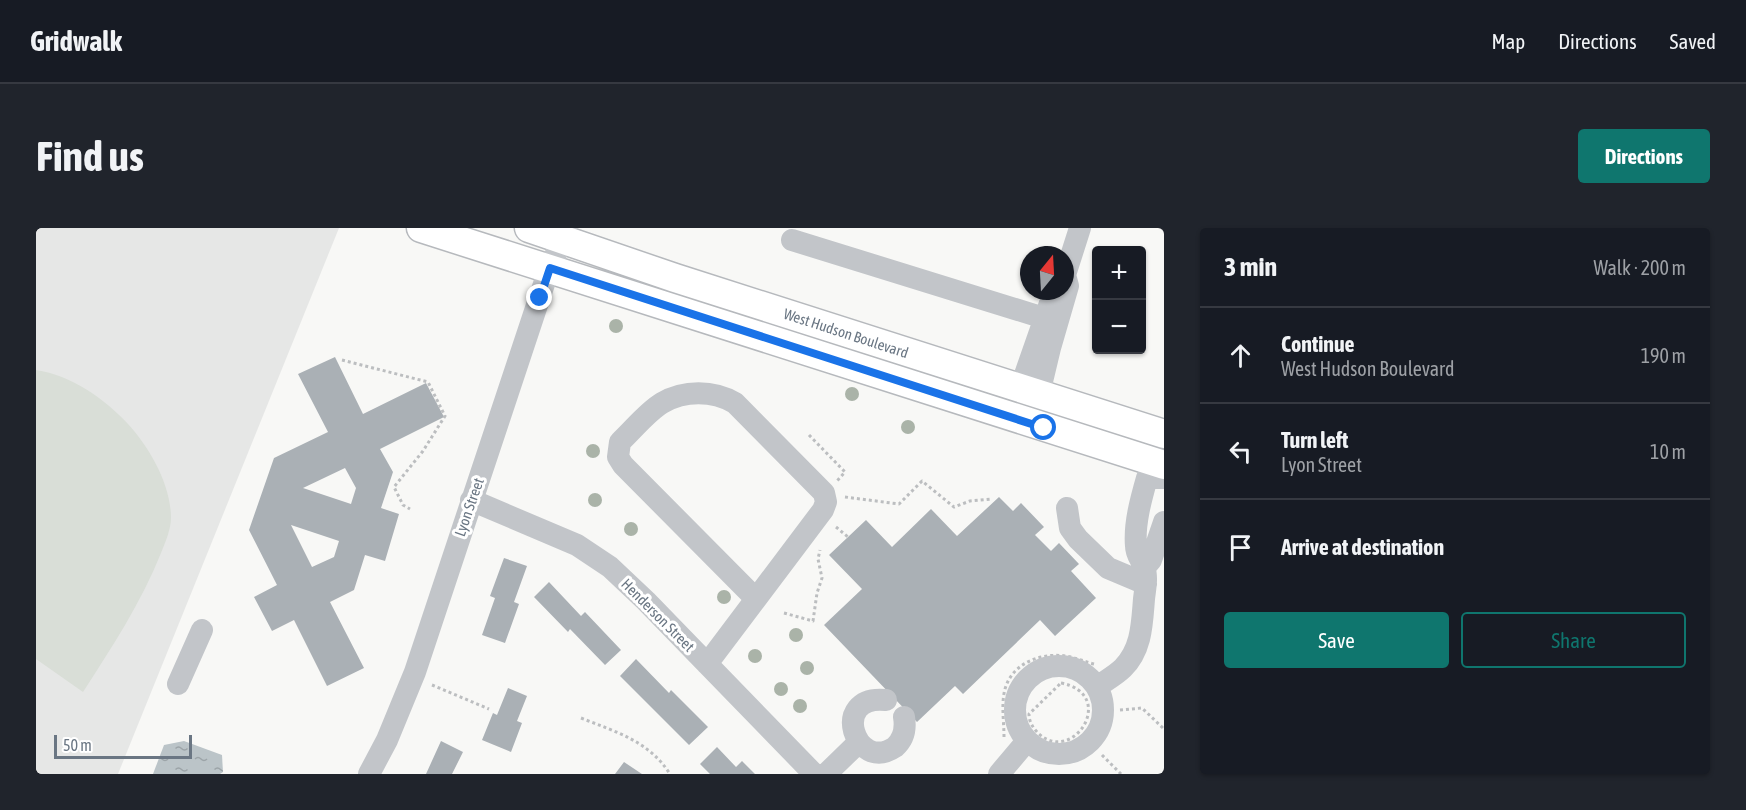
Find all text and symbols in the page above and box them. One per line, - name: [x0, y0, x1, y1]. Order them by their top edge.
- text: Gridwalk: [30, 25, 122, 57]
- text: Map: [1491, 29, 1525, 53]
- text: Directions: [1558, 29, 1637, 53]
- text: Saved: [1670, 29, 1716, 53]
- button: Directions: [1578, 129, 1710, 183]
- text: Find us: [36, 132, 144, 180]
- north arrow: [1020, 246, 1074, 300]
- map controls: [1092, 246, 1146, 354]
- button: +: [1092, 246, 1146, 300]
- text: 3 min: [1224, 252, 1277, 282]
- text: Walk · 200 m: [1594, 256, 1686, 279]
- route end: [526, 284, 552, 310]
- button: −: [1092, 300, 1146, 354]
- street label: West Hudson Boulevard: [782, 305, 910, 361]
- text: Continue: [1281, 331, 1355, 357]
- icon: ahead: [1224, 339, 1257, 372]
- text: 190 m: [1641, 344, 1686, 367]
- text: West Hudson Boulevard: [1281, 357, 1454, 380]
- route start: [1030, 414, 1056, 440]
- text: Turn left: [1281, 427, 1348, 453]
- icon: left: [1224, 435, 1257, 468]
- text: 10 m: [1650, 440, 1686, 463]
- text: Lyon Street: [1281, 453, 1362, 476]
- street label: Lyon Street: [451, 476, 487, 538]
- icon: arrive: [1224, 531, 1257, 564]
- text: Arrive at destination: [1281, 534, 1444, 560]
- street label: Henderson Street: [618, 575, 698, 655]
- button: Save: [1224, 612, 1449, 668]
- button: Share: [1461, 612, 1686, 668]
- scale bar: [54, 732, 192, 760]
- text: 50 m: [63, 736, 92, 754]

